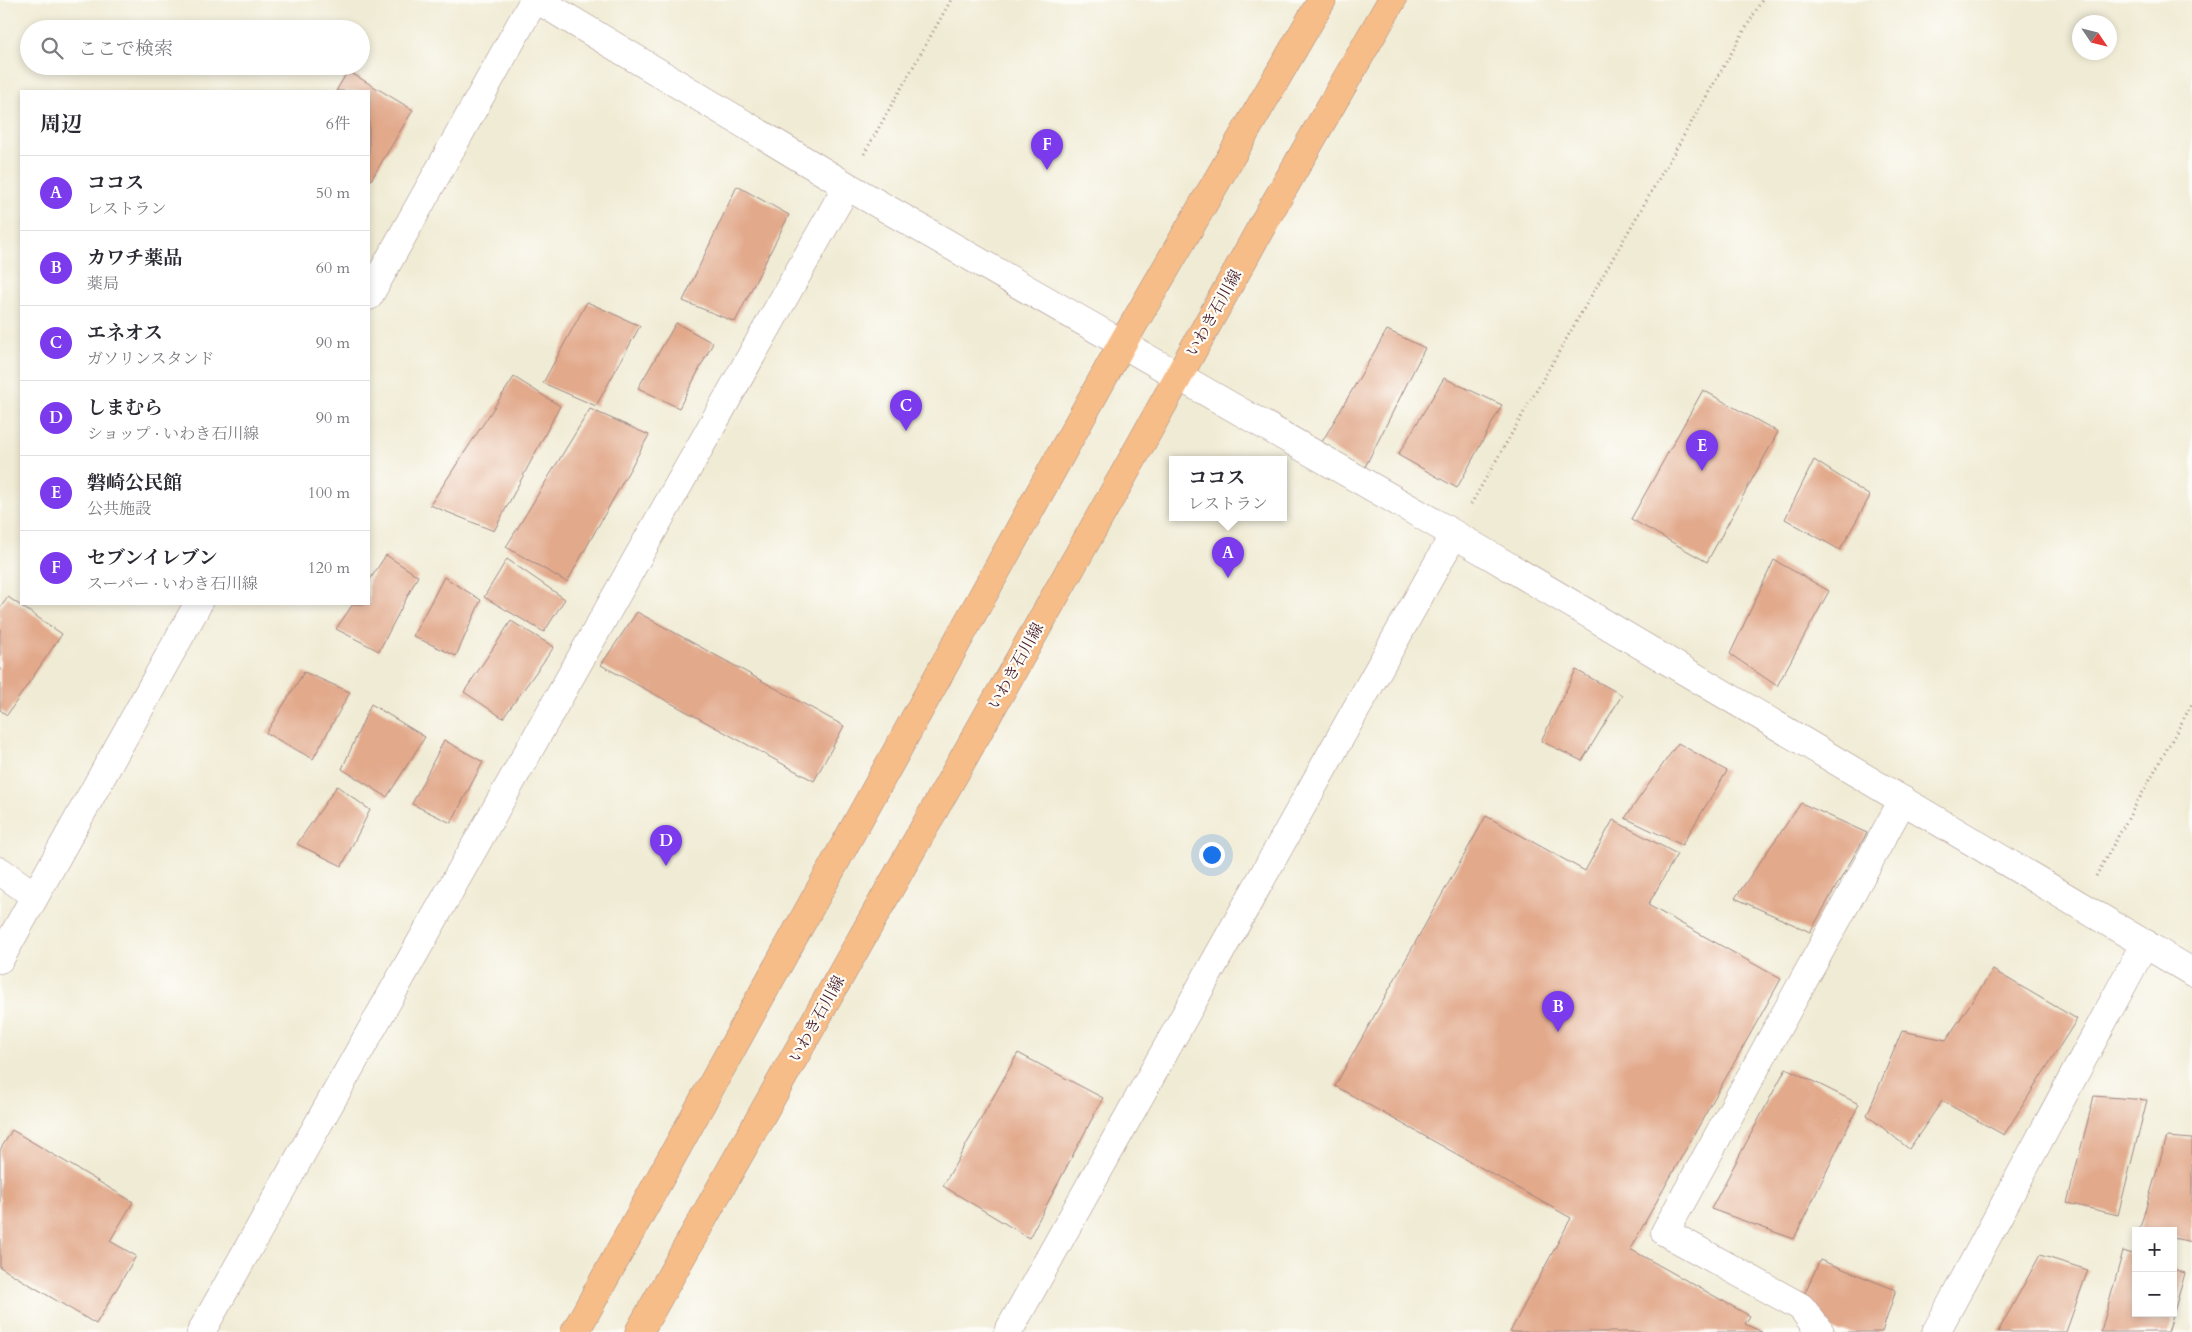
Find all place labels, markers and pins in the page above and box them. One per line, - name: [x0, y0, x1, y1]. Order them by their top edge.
- pin: F: [1031, 129, 1063, 170]
- pin: C: [890, 390, 922, 431]
- pin: E: [1686, 430, 1718, 471]
- pin: A: [1212, 537, 1244, 578]
- pin: D: [650, 825, 682, 866]
- pin: B: [1542, 991, 1574, 1032]

